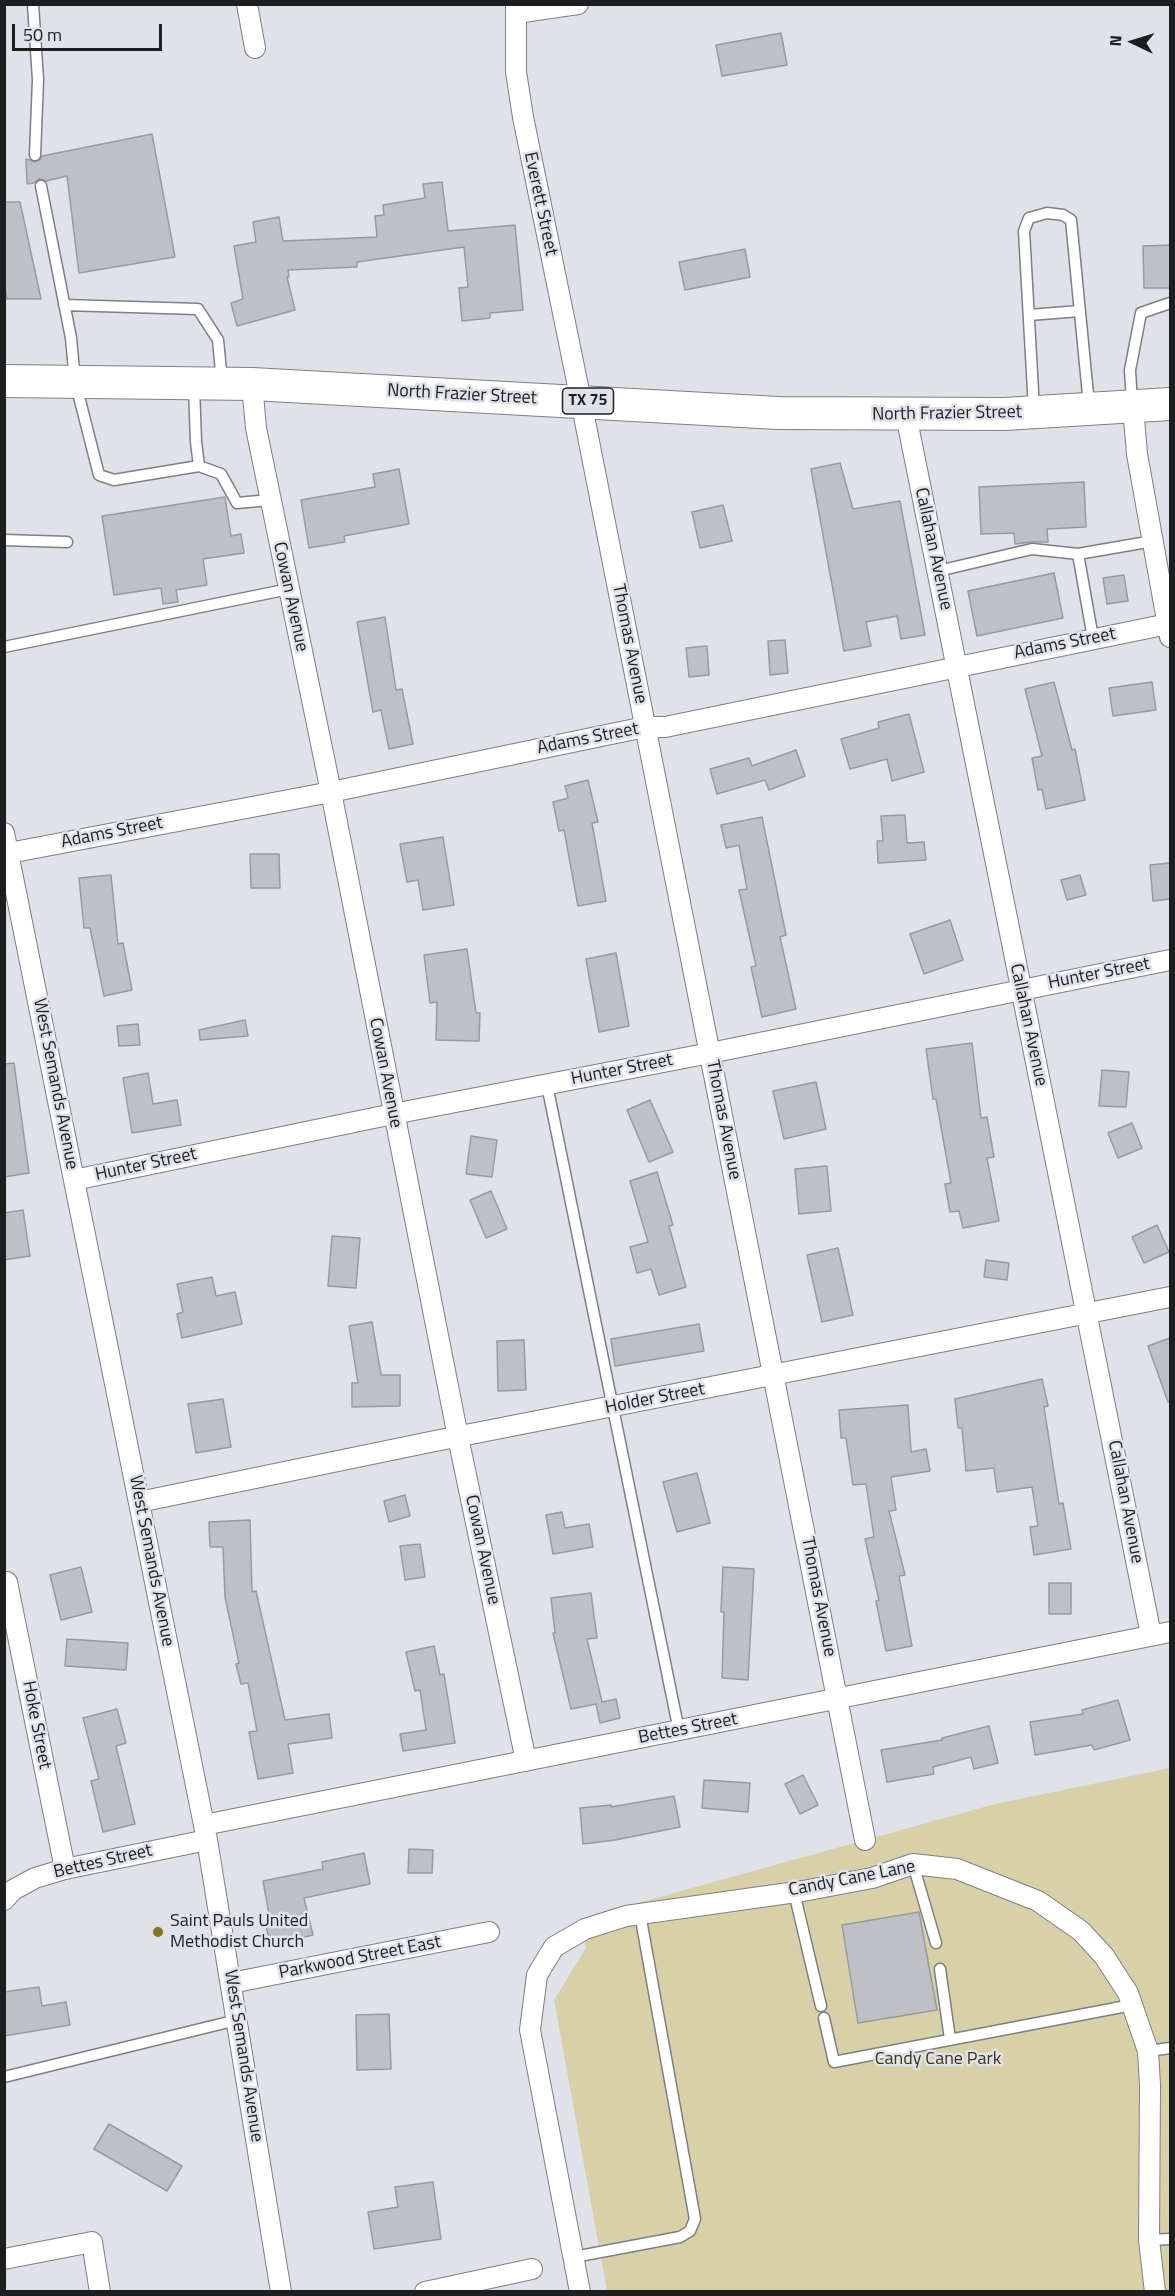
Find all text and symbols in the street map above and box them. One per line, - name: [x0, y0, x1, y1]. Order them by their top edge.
- scale bar: [15, 12, 165, 50]
- north arrow: [1103, 12, 1163, 72]
- text: 50 m: [23, 21, 62, 48]
- text: N: [1103, 34, 1127, 47]
- street label: Everett Street: [518, 150, 562, 258]
- street label: North Frazier Street: [387, 380, 537, 410]
- road number: TX 75: [562, 388, 614, 414]
- street label: North Frazier Street: [872, 402, 1022, 426]
- street label: Callahan Avenue: [909, 486, 957, 612]
- street label: Cowan Avenue: [268, 540, 312, 654]
- street label: Thomas Avenue: [607, 582, 651, 706]
- street label: Adams Street: [1012, 624, 1118, 664]
- street label: Adams Street: [535, 719, 641, 759]
- street label: Adams Street: [59, 813, 165, 853]
- street label: Hunter Street: [1046, 954, 1152, 994]
- street label: Callahan Avenue: [1004, 962, 1052, 1088]
- street label: West Semands Avenue: [28, 997, 82, 1171]
- street label: Cowan Avenue: [364, 1016, 406, 1130]
- street label: Hunter Street: [569, 1050, 675, 1090]
- street label: Thomas Avenue: [701, 1058, 745, 1182]
- street label: Hunter Street: [93, 1144, 199, 1186]
- street label: Holder Street: [603, 1379, 707, 1419]
- street label: Callahan Avenue: [1102, 1439, 1148, 1565]
- street label: West Semands Avenue: [124, 1474, 178, 1648]
- street label: Cowan Avenue: [460, 1493, 504, 1607]
- street label: Thomas Avenue: [796, 1535, 840, 1659]
- street label: Hoke Street: [17, 1679, 55, 1771]
- street label: Bettes Street: [637, 1709, 739, 1749]
- street label: Bettes Street: [52, 1840, 154, 1884]
- street label: Candy Cane Lane: [787, 1856, 917, 1902]
- place label: Saint Pauls United Methodist Church: [170, 1911, 308, 1954]
- marker: Saint Pauls United Methodist Church: [151, 1925, 165, 1939]
- street label: Parkwood Street East: [277, 1932, 443, 1984]
- street label: West Semands Avenue: [219, 1968, 267, 2144]
- park label: Candy Cane Park: [875, 2049, 1001, 2071]

